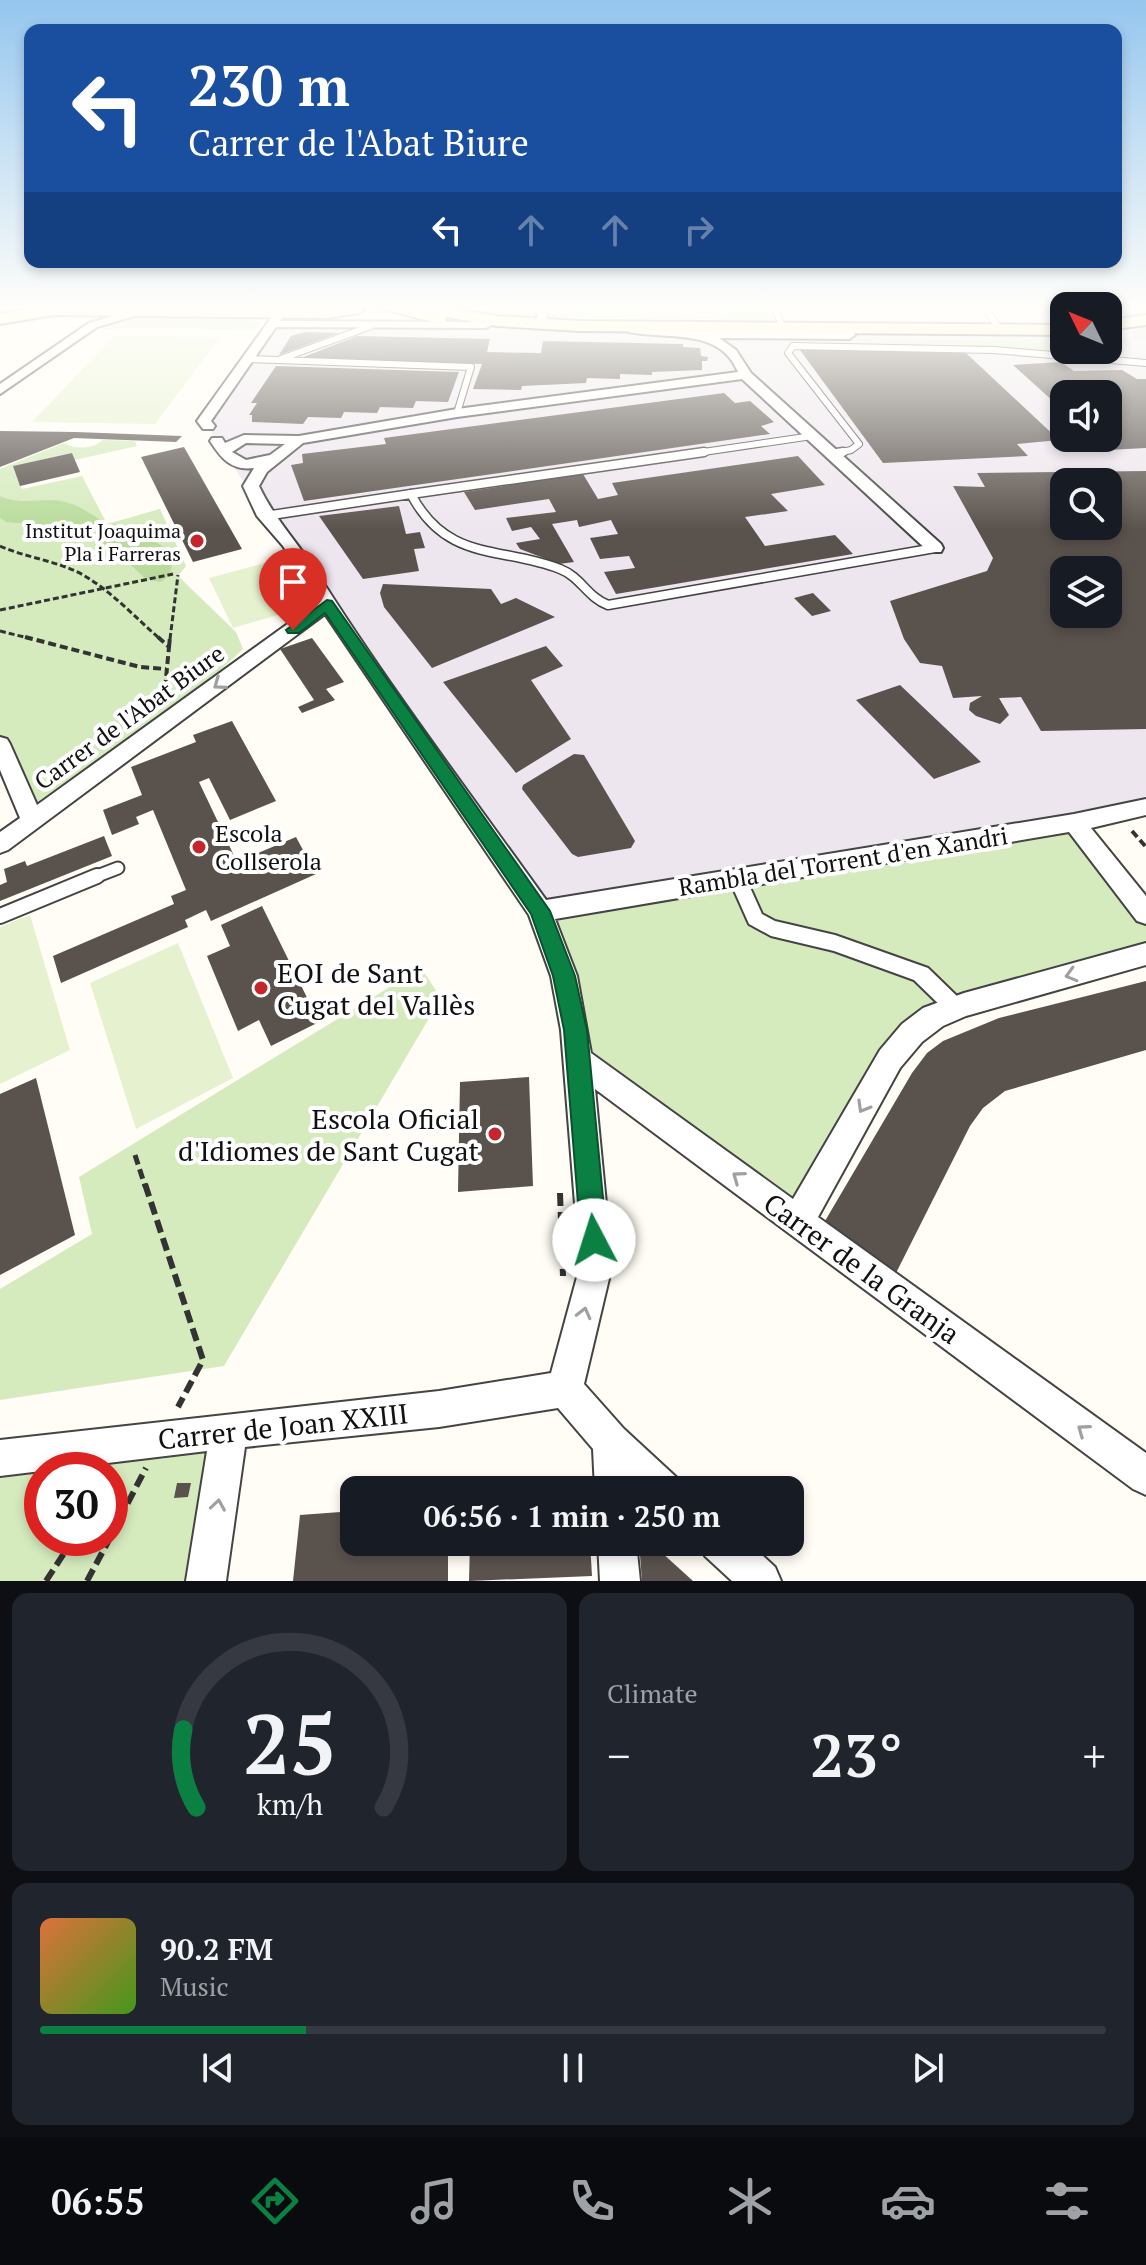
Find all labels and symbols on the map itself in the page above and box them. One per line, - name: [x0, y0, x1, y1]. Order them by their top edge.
- north arrow: [1050, 292, 1122, 364]
- place label: Institut Joaquima Pla i Farreras: [25, 517, 181, 567]
- marker: Institut Joaquima Pla i Farreras: [188, 532, 206, 550]
- pin: [259, 548, 327, 630]
- street label: Carrer de l'Abat Biure: [28, 637, 230, 797]
- one-way arrow: [213, 674, 228, 688]
- place label: Escola Collserola: [215, 817, 322, 877]
- street label: Rambla del Torrent d'en Xandri: [676, 819, 1010, 903]
- marker: Escola Collserola: [190, 838, 208, 856]
- place label: EOI de Sant Cugat del Vallès: [277, 954, 475, 1023]
- one-way arrow: [1064, 965, 1078, 982]
- marker: EOI de Sant Cugat del Vallès: [252, 979, 270, 997]
- one-way arrow: [857, 1098, 873, 1113]
- place label: Escola Oficial d'Idiomes de Sant Cugat: [178, 1100, 480, 1169]
- marker: Escola Oficial d'Idiomes de Sant Cugat: [486, 1125, 504, 1143]
- one-way arrow: [732, 1172, 746, 1187]
- street label: Carrer de la Granja: [756, 1184, 968, 1352]
- position arrow: [552, 1198, 636, 1282]
- one-way arrow: [575, 1306, 592, 1320]
- street label: Carrer de Joan XXIII: [156, 1394, 410, 1458]
- one-way arrow: [1077, 1425, 1092, 1440]
- speed limit sign: 30: [24, 1452, 128, 1556]
- one-way arrow: [209, 1499, 226, 1512]

